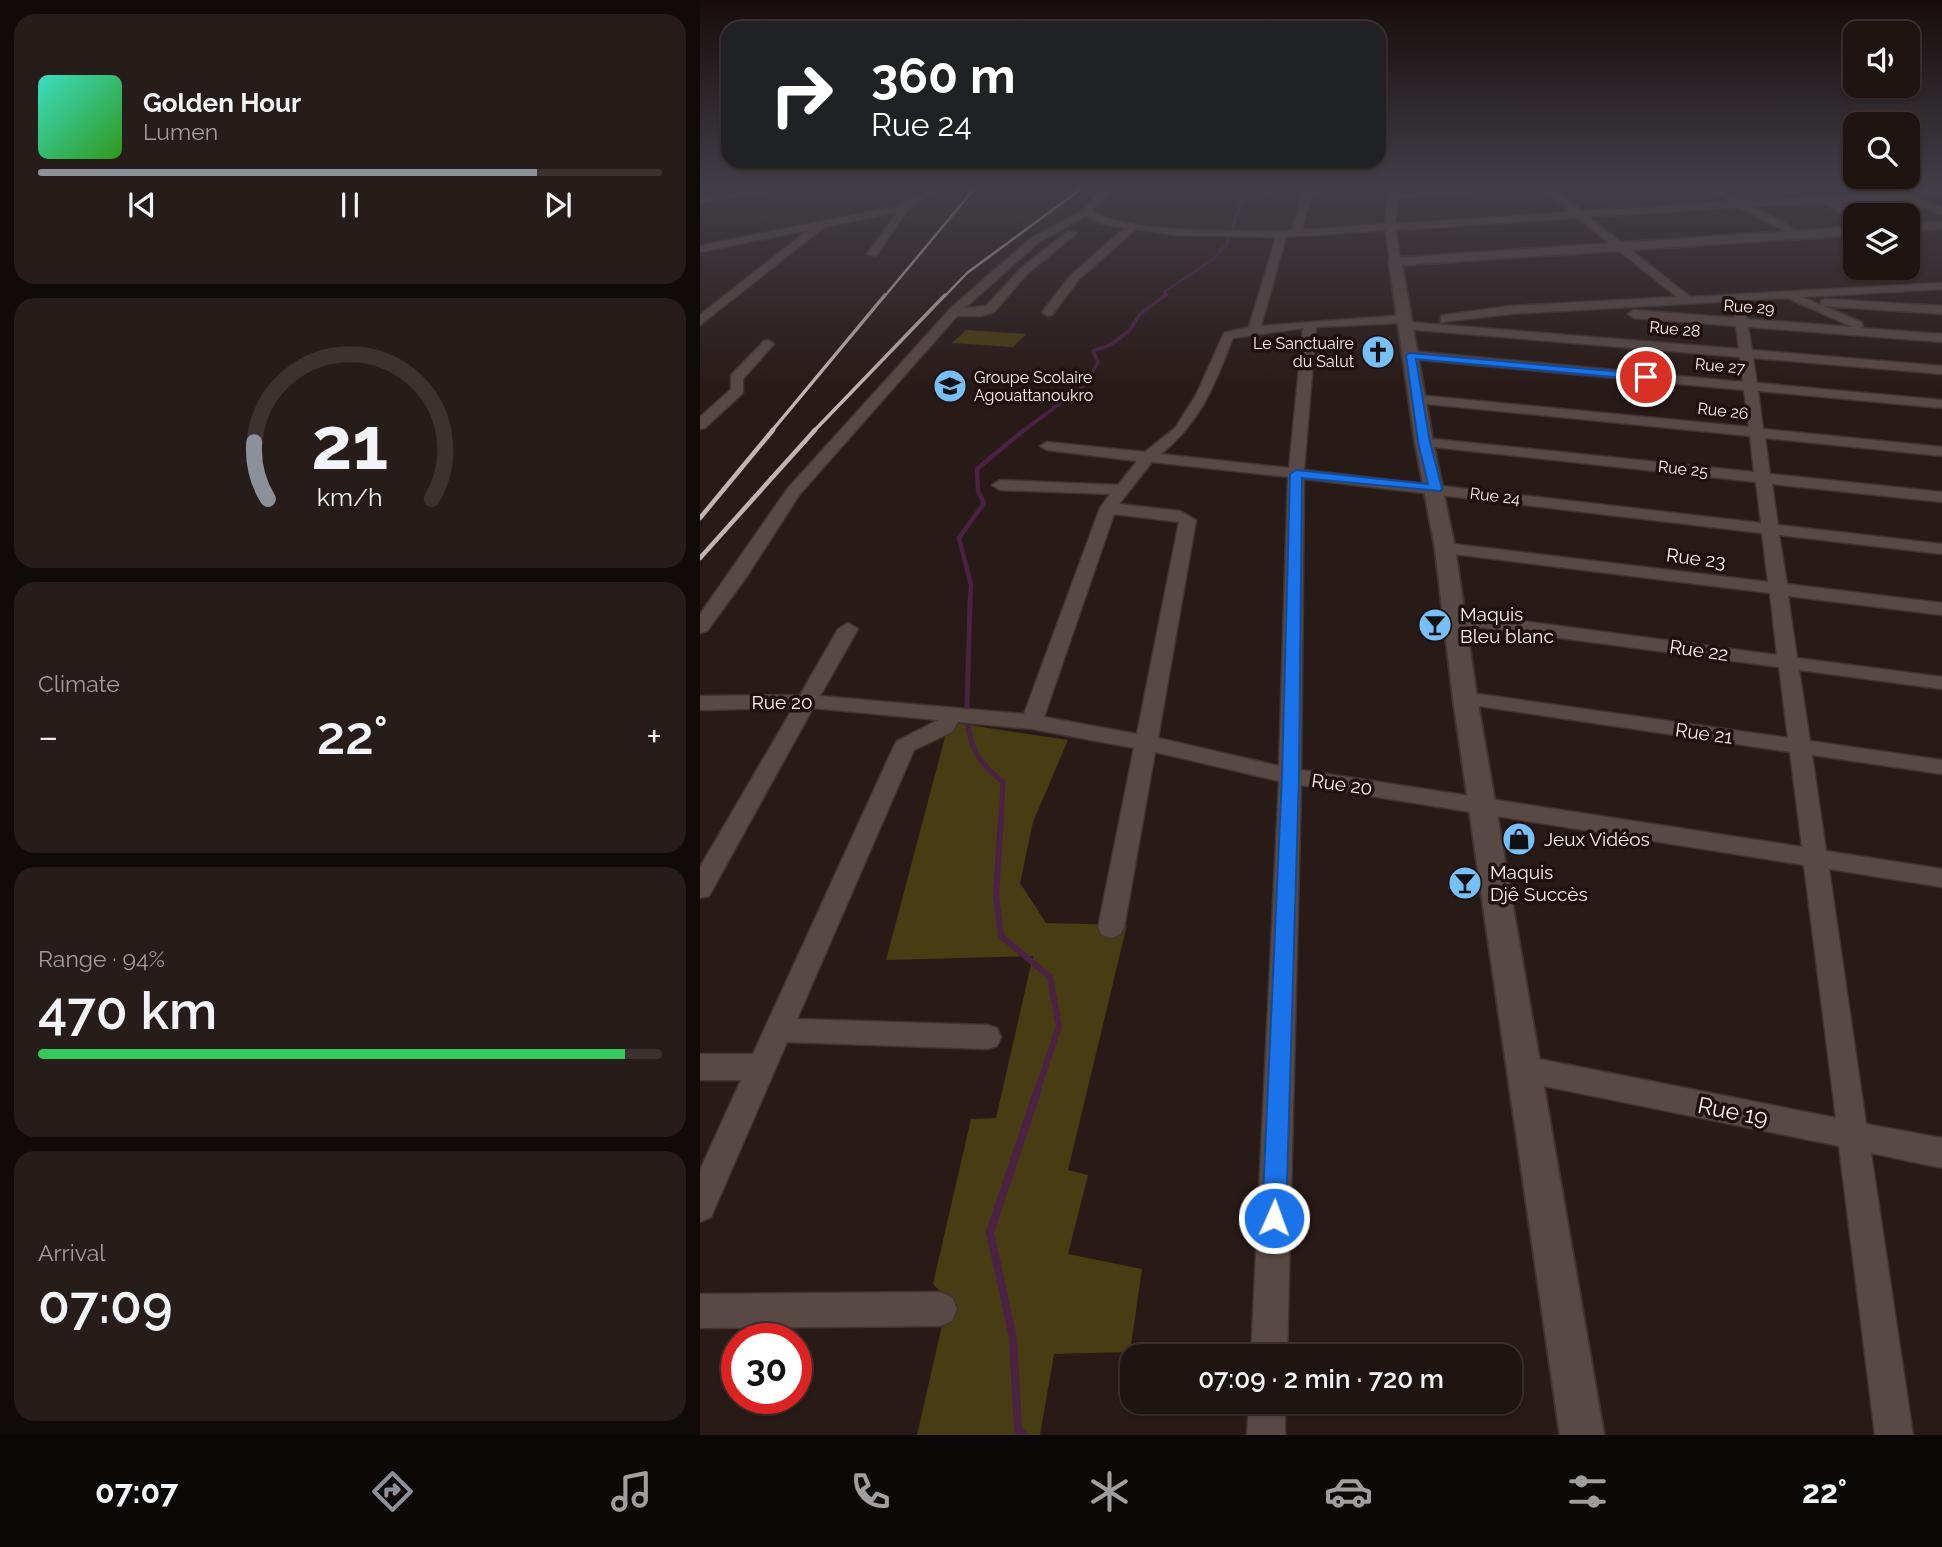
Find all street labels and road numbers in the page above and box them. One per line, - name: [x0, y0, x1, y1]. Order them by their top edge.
- street label: Rue 29: [1723, 296, 1775, 318]
- street label: Rue 28: [1649, 317, 1701, 341]
- street label: Rue 27: [1694, 354, 1746, 378]
- street label: Rue 26: [1696, 399, 1750, 423]
- street label: Rue 25: [1657, 457, 1709, 481]
- street label: Rue 24: [1469, 484, 1521, 509]
- street label: Rue 23: [1665, 543, 1727, 573]
- street label: Rue 22: [1668, 635, 1730, 665]
- street label: Rue 20: [751, 691, 813, 713]
- street label: Rue 21: [1674, 718, 1734, 748]
- street label: Rue 20: [1310, 769, 1374, 799]
- street label: Rue 19: [1695, 1091, 1771, 1131]

